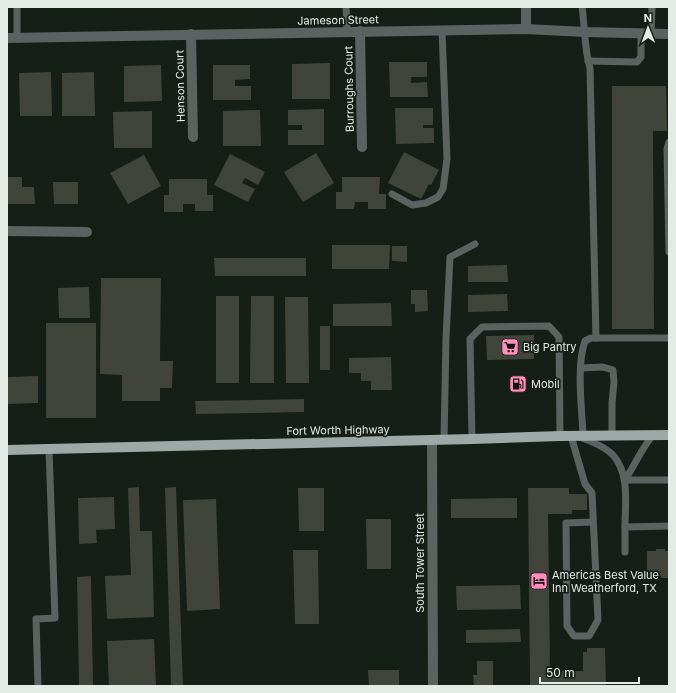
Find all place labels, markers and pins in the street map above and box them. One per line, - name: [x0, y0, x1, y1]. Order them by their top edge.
- supermarket icon: Big Pantry: [500, 337, 520, 357]
- place label: Big Pantry: [523, 340, 577, 354]
- fuel station icon: Mobil: [508, 374, 528, 394]
- place label: Mobil: [531, 377, 560, 391]
- place label: Americas Best Value Inn Weatherford, TX: [552, 568, 659, 595]
- hotel icon: Americas Best Value Inn Weatherford, TX: [529, 571, 549, 591]

